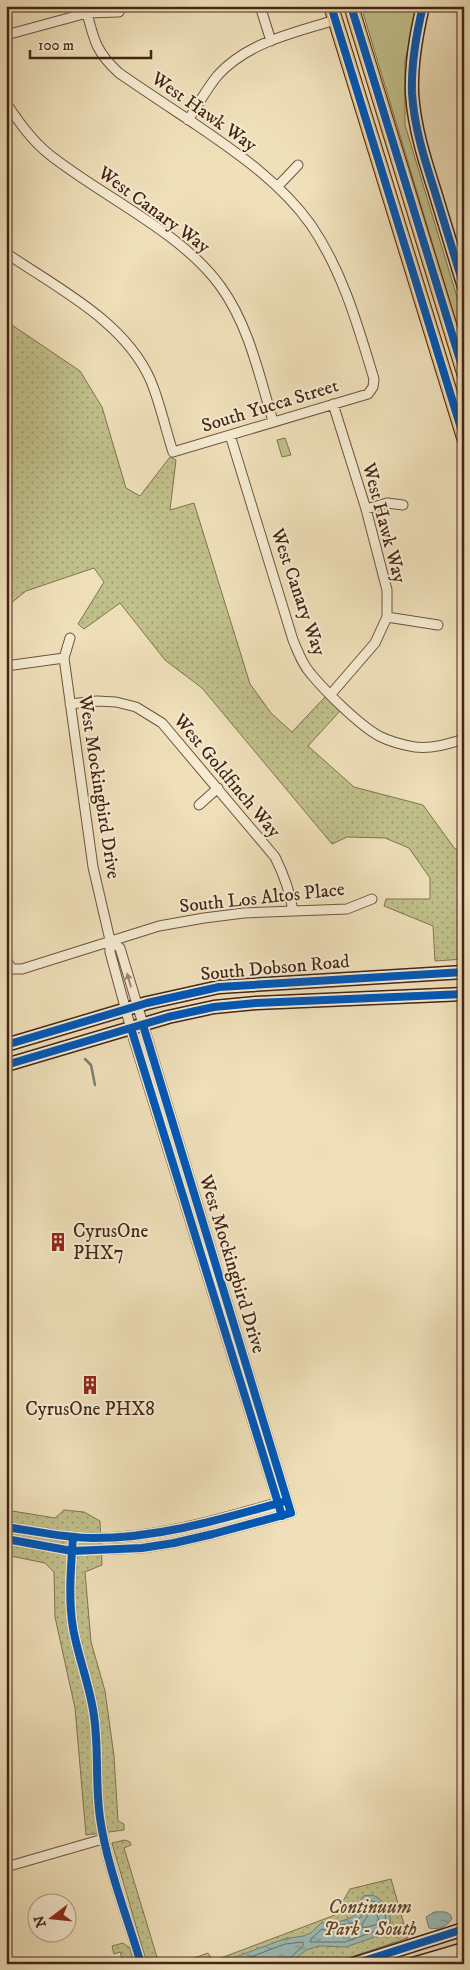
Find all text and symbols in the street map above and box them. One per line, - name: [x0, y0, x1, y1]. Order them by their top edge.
- scale bar: [30, 28, 151, 60]
- text: 100 m: [38, 36, 74, 55]
- street label: West Hawk Way: [146, 67, 262, 157]
- street label: West Canary Way: [93, 161, 215, 259]
- street label: South Yucca Street: [199, 374, 341, 438]
- street label: West Hawk Way: [357, 459, 411, 587]
- street label: West Canary Way: [265, 524, 331, 660]
- street label: West Mockingbird Drive: [73, 693, 125, 881]
- street label: West Goldfinch Way: [168, 709, 286, 843]
- street label: South Los Altos Place: [178, 878, 346, 918]
- street label: South Dobson Road: [199, 950, 351, 986]
- one-way arrow: [125, 973, 133, 988]
- street label: West Mockingbird Drive: [194, 1171, 270, 1356]
- place label: CyrusOne PHX7: [73, 1220, 148, 1265]
- building icon: CyrusOne PHX7: [47, 1231, 69, 1253]
- building icon: CyrusOne PHX8: [79, 1374, 101, 1396]
- place label: CyrusOne PHX8: [25, 1398, 155, 1421]
- north arrow: [28, 1892, 78, 1942]
- park label: Continuum Park - South: [323, 1896, 417, 1941]
- text: N: [30, 1913, 51, 1929]

